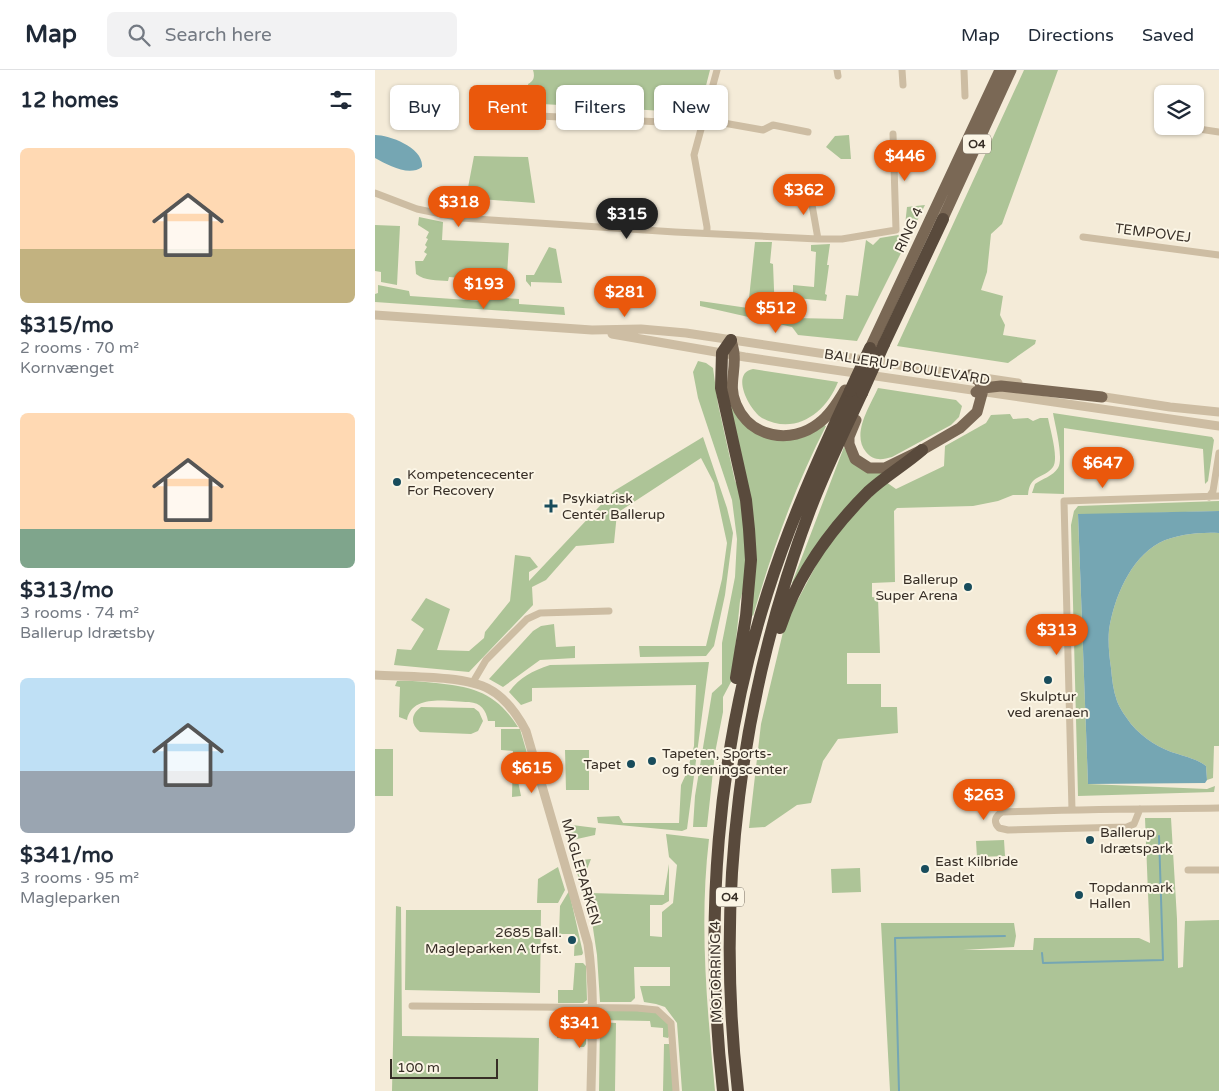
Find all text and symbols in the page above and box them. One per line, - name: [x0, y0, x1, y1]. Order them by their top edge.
- search box: [107, 12, 457, 57]
- text: Map: [25, 20, 77, 49]
- icon: search: [125, 21, 153, 49]
- text: Search here: [165, 24, 272, 46]
- text: Map: [961, 24, 1000, 46]
- text: Directions: [1028, 24, 1114, 46]
- text: Saved: [1142, 24, 1194, 46]
- chip: Buy: [390, 85, 459, 130]
- chip: Rent: [469, 85, 546, 130]
- chip: Filters: [556, 85, 644, 130]
- chip: New: [654, 85, 728, 130]
- map controls: [1154, 85, 1204, 135]
- button: layers: [1154, 85, 1204, 135]
- icon: filters: [327, 86, 355, 114]
- text: 12 homes: [20, 88, 119, 113]
- road number: O4: [963, 134, 991, 154]
- pin: $446: [875, 140, 935, 182]
- text: $446: [885, 146, 925, 166]
- pin: $362: [774, 174, 834, 216]
- icon: home: [143, 180, 233, 270]
- text: $362: [784, 180, 824, 200]
- pin: $318: [429, 186, 489, 228]
- text: $318: [439, 192, 479, 212]
- pin: $315: [597, 198, 657, 240]
- text: $315: [607, 204, 647, 224]
- street label: RING 4: [891, 204, 927, 255]
- street label: TEMPOVEJ: [1114, 220, 1192, 246]
- pin: $193: [454, 268, 514, 310]
- text: $193: [464, 274, 504, 294]
- pin: $281: [595, 276, 655, 318]
- text: $281: [605, 282, 645, 302]
- pin: $512: [746, 292, 806, 334]
- text: $512: [756, 298, 796, 318]
- text: $315/mo: [20, 313, 114, 338]
- text: 2 rooms · 70 m²: [20, 338, 139, 358]
- street label: BALLERUP BOULEVARD: [823, 345, 991, 389]
- text: Kornvænget: [20, 358, 114, 378]
- icon: home: [143, 445, 233, 535]
- pin: $647: [1073, 446, 1133, 489]
- text: $647: [1083, 453, 1123, 473]
- place label: Kompetencecenter For Recovery: [407, 466, 534, 499]
- marker: Kompetencecenter For Recovery: [391, 476, 403, 488]
- place label: Psykiatrisk Center Ballerup: [562, 490, 665, 523]
- marker: Psykiatrisk Center Ballerup: [544, 499, 558, 513]
- place label: Ballerup Super Arena: [875, 571, 958, 604]
- text: $313/mo: [20, 578, 114, 603]
- marker: Ballerup Super Arena: [962, 581, 974, 593]
- text: 3 rooms · 74 m²: [20, 603, 139, 623]
- pin: $313: [1027, 614, 1087, 656]
- text: $313: [1037, 620, 1077, 640]
- text: Ballerup Idrætsby: [20, 623, 155, 643]
- marker: Skulptur ved arenaen: [1042, 674, 1054, 686]
- place label: Skulptur ved arenaen: [1007, 688, 1089, 721]
- icon: home: [143, 710, 233, 800]
- place label: Tapeten, Sports- og foreningscenter: [662, 745, 788, 778]
- pin: $615: [502, 752, 562, 794]
- marker: Tapeten, Sports- og foreningscenter: [646, 755, 658, 767]
- place label: Tapet: [584, 756, 622, 773]
- text: $615: [512, 758, 552, 778]
- marker: Tapet: [625, 758, 637, 770]
- pin: $263: [954, 778, 1014, 821]
- text: $263: [964, 785, 1004, 805]
- street label: MAGLEPARKEN: [558, 817, 604, 927]
- place label: Ballerup Idrætspark: [1100, 824, 1173, 857]
- marker: Ballerup Idrætspark: [1084, 834, 1096, 846]
- text: $341/mo: [20, 843, 114, 868]
- place label: East Kilbride Badet: [935, 853, 1018, 886]
- marker: East Kilbride Badet: [919, 863, 931, 875]
- text: 3 rooms · 95 m²: [20, 868, 139, 888]
- place label: Topdanmark Hallen: [1089, 879, 1173, 912]
- text: Magleparken: [20, 888, 120, 908]
- road number: O4: [716, 888, 744, 906]
- marker: Topdanmark Hallen: [1073, 889, 1085, 901]
- street label: MOTORRING 4: [707, 921, 725, 1023]
- place label: 2685 Ball. Magleparken A trfst.: [425, 924, 562, 957]
- marker: 2685 Ball. Magleparken A trfst.: [566, 934, 578, 946]
- pin: $341: [550, 1006, 610, 1049]
- text: $341: [560, 1013, 600, 1033]
- scale bar: [390, 1056, 497, 1079]
- text: 100 m: [397, 1059, 440, 1076]

